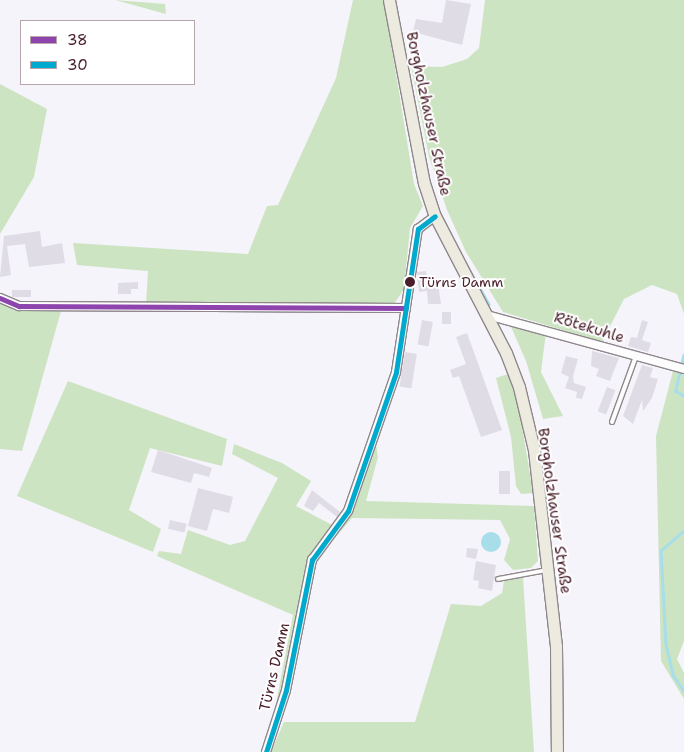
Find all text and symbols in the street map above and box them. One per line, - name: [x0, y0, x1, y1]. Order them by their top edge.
- legend: [20, 20, 195, 85]
- text: 38: [67, 30, 88, 50]
- street label: Borgholzhauser Straße: [402, 30, 454, 198]
- text: 30: [67, 55, 88, 75]
- place label: Türns Damm: [419, 274, 503, 290]
- marker: Türns Damm: [405, 277, 415, 287]
- street label: Rötekuhle: [552, 309, 626, 347]
- street label: Borgholzhauser Straße: [533, 427, 575, 595]
- street label: Türns Damm: [256, 621, 294, 713]

